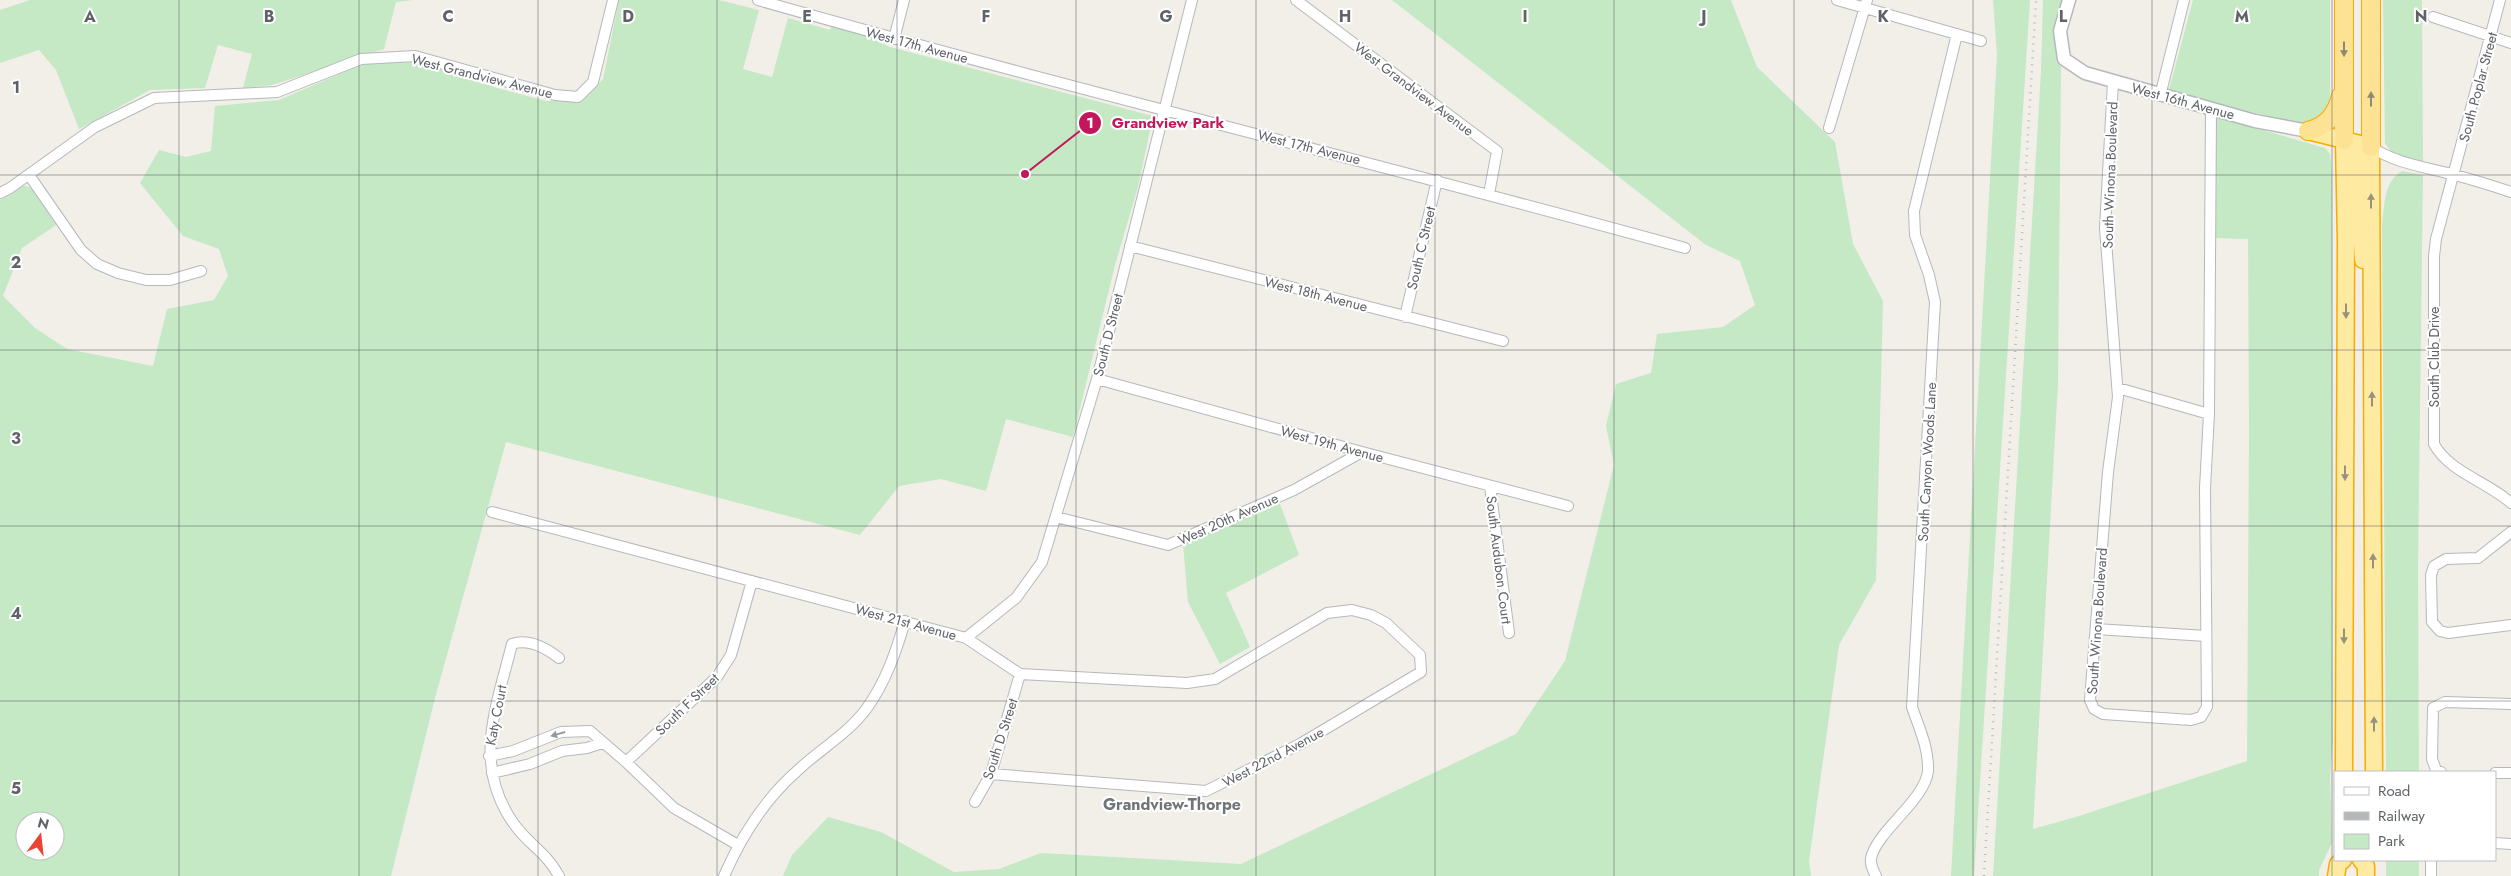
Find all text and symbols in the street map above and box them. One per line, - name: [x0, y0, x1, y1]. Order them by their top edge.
- text: A: [83, 5, 96, 28]
- text: B: [264, 5, 274, 28]
- text: C: [442, 5, 454, 28]
- text: D: [622, 5, 634, 28]
- text: E: [802, 5, 812, 28]
- text: F: [982, 5, 990, 28]
- text: G: [1159, 5, 1173, 28]
- text: H: [1339, 5, 1351, 28]
- text: I: [1522, 5, 1528, 28]
- text: J: [1698, 5, 1707, 28]
- text: K: [1877, 5, 1889, 28]
- text: L: [2059, 5, 2068, 28]
- text: M: [2235, 5, 2249, 28]
- text: N: [2415, 5, 2427, 28]
- street label: West 17th Avenue: [864, 22, 970, 68]
- street label: South Poplar Street: [2454, 29, 2502, 144]
- street label: West Grandview Avenue: [1350, 37, 1478, 141]
- one-way arrow: [2340, 41, 2348, 57]
- street label: West Grandview Avenue: [409, 49, 555, 103]
- text: 1: [12, 76, 20, 99]
- street label: West 16th Avenue: [2129, 78, 2237, 124]
- one-way arrow: [2367, 90, 2375, 106]
- street label: South Winona Boulevard: [2097, 101, 2123, 249]
- callout: Grandview Park: [1077, 108, 1235, 138]
- text: 1: [1086, 112, 1094, 134]
- text: Grandview Park: [1112, 112, 1225, 134]
- street label: West 17th Avenue: [1255, 125, 1363, 169]
- one-way arrow: [2367, 193, 2375, 209]
- street label: South C Street: [1402, 204, 1440, 292]
- text: 2: [11, 251, 21, 274]
- street label: West 18th Avenue: [1262, 272, 1370, 316]
- street label: South D Street: [1088, 291, 1128, 379]
- one-way arrow: [2342, 303, 2350, 319]
- street label: South Club Drive: [2424, 306, 2444, 408]
- street label: South Canyon Woods Lane: [1913, 382, 1941, 542]
- one-way arrow: [2368, 390, 2376, 406]
- street label: West 19th Avenue: [1278, 421, 1386, 467]
- text: 3: [11, 427, 21, 450]
- one-way arrow: [2341, 466, 2349, 482]
- street label: West 20th Avenue: [1175, 488, 1281, 550]
- street label: South Audubon Court: [1481, 495, 1517, 626]
- street label: South Winona Boulevard: [2082, 547, 2112, 695]
- one-way arrow: [2369, 553, 2377, 569]
- street label: West 21st Avenue: [853, 599, 959, 645]
- text: 4: [10, 602, 22, 625]
- one-way arrow: [2340, 628, 2348, 644]
- street label: South F Street: [650, 668, 724, 740]
- street label: Katy Court: [480, 682, 512, 747]
- street label: South D Street: [977, 695, 1023, 782]
- one-way arrow: [2370, 715, 2378, 731]
- street label: West 22nd Avenue: [1219, 722, 1327, 792]
- one-way arrow: [551, 730, 566, 738]
- legend: [2334, 771, 2496, 861]
- text: 5: [11, 777, 21, 800]
- text: Road: [2378, 780, 2410, 802]
- district label: Grandview-Thorpe: [1103, 793, 1241, 816]
- text: Railway: [2378, 805, 2425, 827]
- north arrow: [15, 811, 65, 861]
- text: N: [35, 812, 51, 835]
- text: Park: [2378, 830, 2405, 852]

